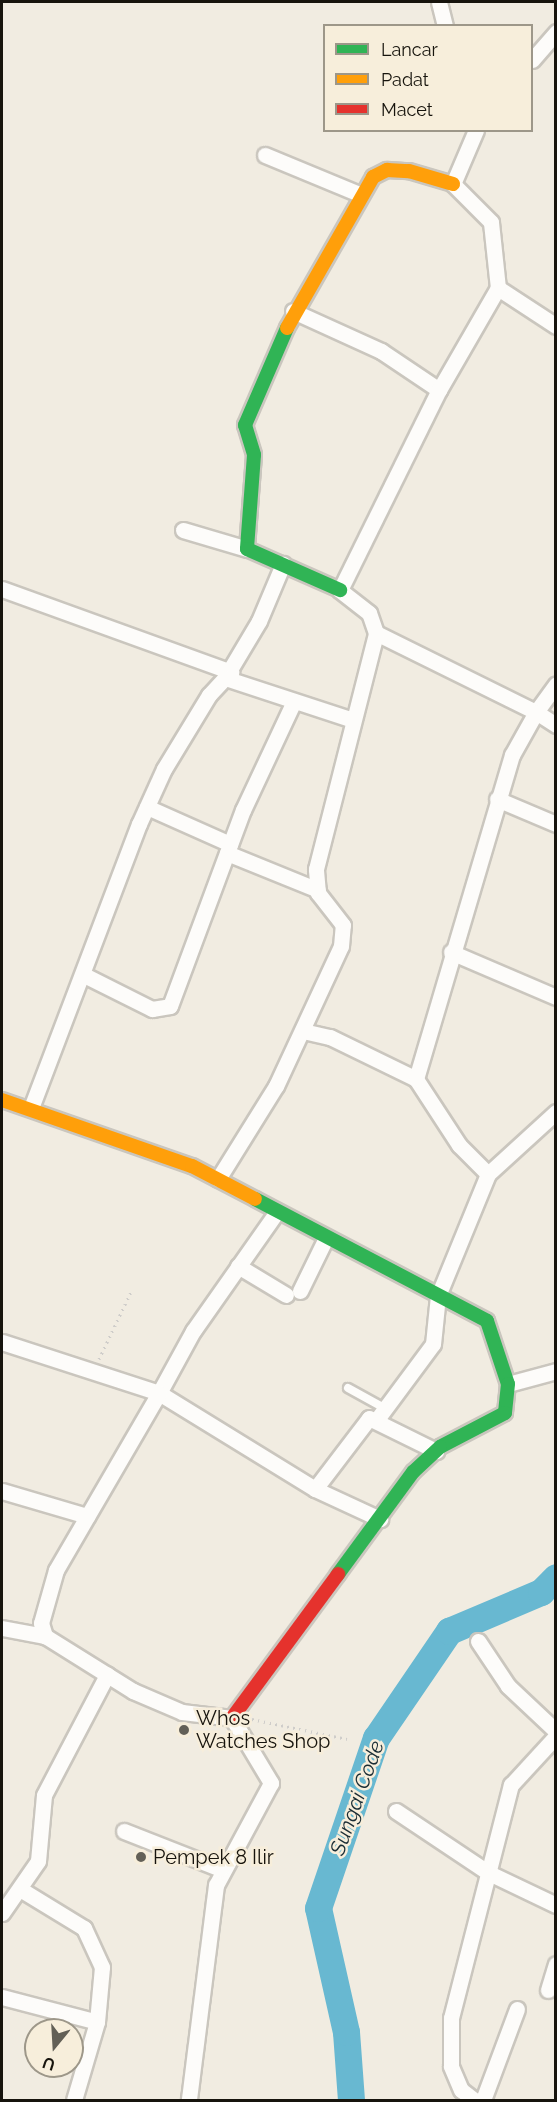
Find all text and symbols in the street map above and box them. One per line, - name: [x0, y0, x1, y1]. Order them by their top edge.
- legend: [323, 24, 533, 132]
- text: Lancar: [381, 39, 438, 60]
- text: Padat: [381, 69, 429, 90]
- text: Macet: [381, 99, 433, 120]
- place label: Whos Watches Shop: [196, 1706, 330, 1753]
- marker: Whos Watches Shop: [177, 1723, 191, 1737]
- water label: Sungai Code: [325, 1737, 389, 1859]
- place label: Pempek 8 Ilir: [153, 1845, 274, 1869]
- marker: Pempek 8 Ilir: [134, 1850, 148, 1864]
- north arrow: [24, 2018, 84, 2078]
- text: U: [40, 2053, 58, 2075]

